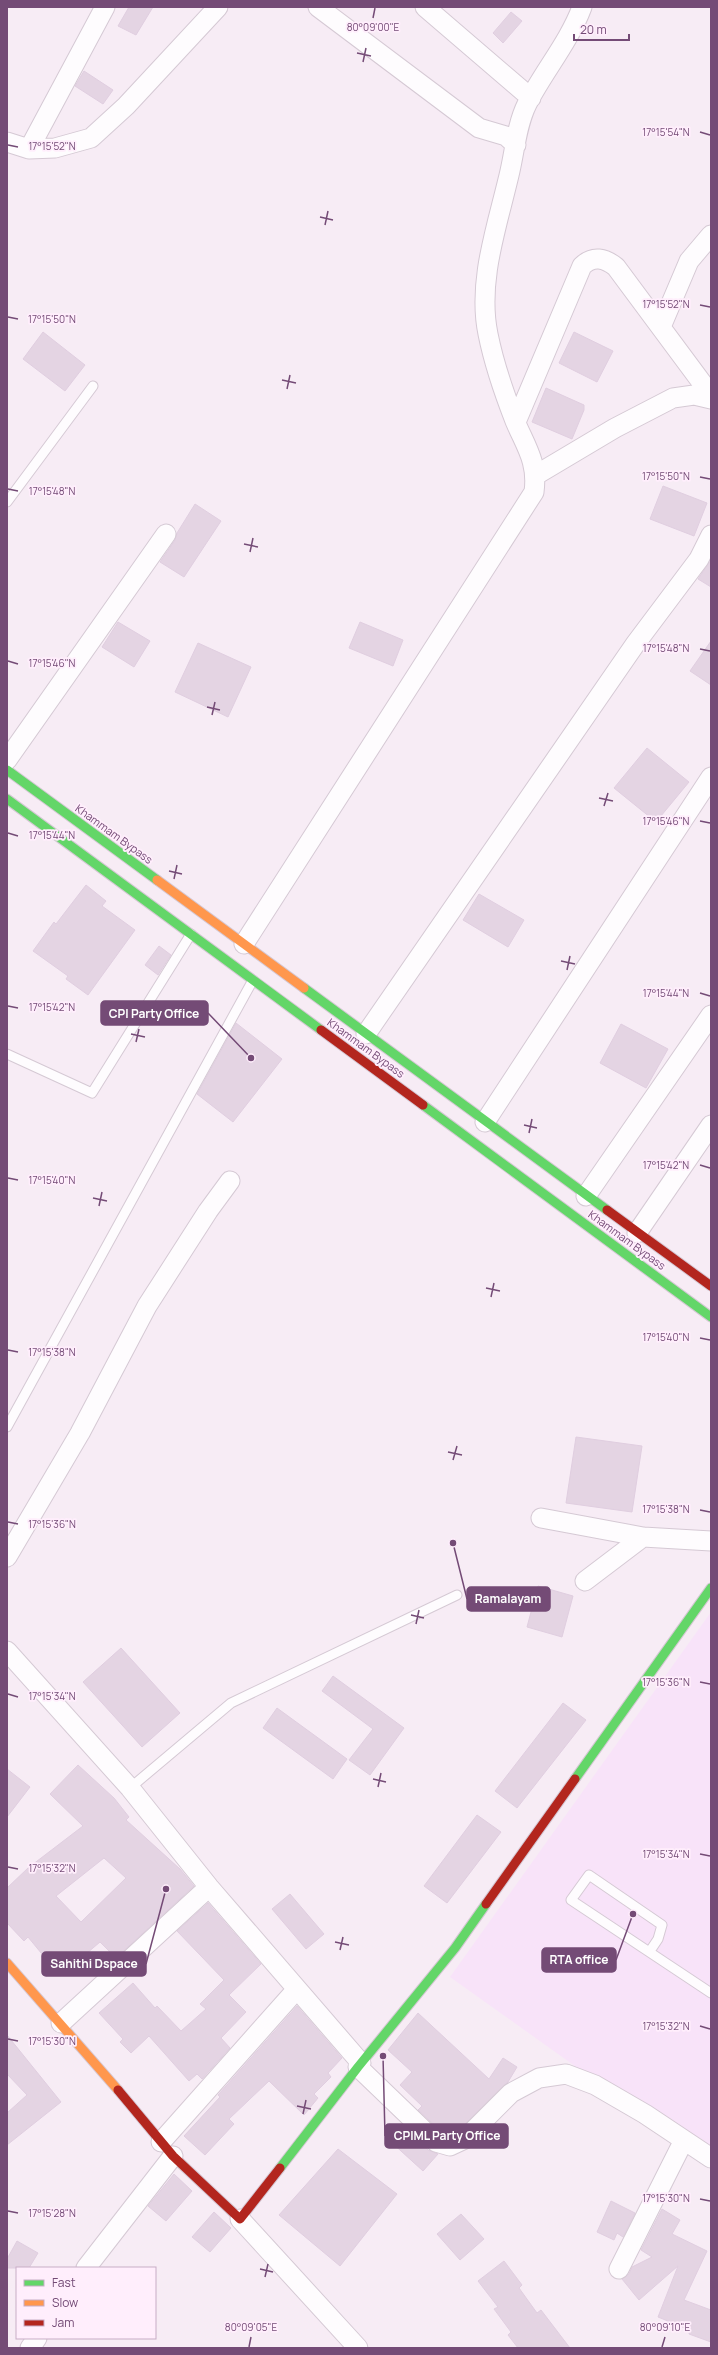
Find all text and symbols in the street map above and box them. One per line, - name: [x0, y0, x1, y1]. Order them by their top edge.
- scale bar: [574, 16, 629, 42]
- text: 80°09'00"E: [347, 20, 400, 34]
- text: 20 m: [580, 21, 607, 38]
- text: 17°15'54"N: [642, 125, 690, 139]
- text: 17°15'52"N: [28, 139, 76, 153]
- text: 17°15'52"N: [642, 297, 690, 311]
- text: 17°15'50"N: [28, 312, 76, 326]
- text: 17°15'50"N: [642, 469, 690, 483]
- text: 17°15'48"N: [29, 484, 75, 498]
- text: 17°15'48"N: [643, 641, 689, 655]
- text: 17°15'46"N: [29, 656, 76, 670]
- street label: Khammam Bypass: [73, 800, 156, 867]
- text: 17°15'46"N: [643, 814, 690, 828]
- text: 17°15'44"N: [29, 828, 75, 842]
- text: 17°15'44"N: [643, 986, 689, 1000]
- text: 17°15'42"N: [29, 1000, 75, 1014]
- callout: CPI Party Office: [101, 1001, 208, 1025]
- text: CPI Party Office: [109, 1005, 199, 1022]
- street label: Khammam Bypass: [325, 1014, 408, 1081]
- text: 17°15'42"N: [643, 1158, 689, 1172]
- text: 17°15'40"N: [29, 1173, 76, 1187]
- street label: Khammam Bypass: [586, 1206, 669, 1273]
- text: 17°15'40"N: [643, 1330, 690, 1344]
- text: 17°15'38"N: [28, 1345, 76, 1359]
- text: 17°15'38"N: [642, 1502, 690, 1516]
- text: 17°15'36"N: [28, 1517, 76, 1531]
- callout: Ramalayam: [467, 1587, 550, 1611]
- text: Ramalayam: [475, 1590, 542, 1607]
- text: 17°15'36"N: [642, 1675, 690, 1689]
- text: 17°15'34"N: [28, 1689, 76, 1703]
- text: 17°15'34"N: [642, 1847, 690, 1861]
- text: 17°15'32"N: [28, 1861, 76, 1875]
- callout: RTA office: [542, 1948, 616, 1972]
- text: RTA office: [550, 1951, 608, 1968]
- callout: Sahithi Dspace: [42, 1952, 146, 1976]
- text: Sahithi Dspace: [50, 1955, 138, 1972]
- text: 17°15'32"N: [642, 2019, 690, 2033]
- text: 17°15'30"N: [28, 2034, 76, 2048]
- callout: CPIML Party Office: [385, 2124, 508, 2148]
- text: CPIML Party Office: [394, 2127, 500, 2144]
- text: 17°15'30"N: [642, 2191, 690, 2205]
- text: 17°15'28"N: [28, 2206, 76, 2220]
- legend: [16, 2267, 156, 2339]
- text: Fast: [52, 2274, 76, 2291]
- text: Slow: [52, 2294, 78, 2311]
- text: Jam: [52, 2314, 74, 2331]
- text: 80°09'05"E: [225, 2320, 277, 2334]
- text: 80°09'10"E: [640, 2320, 691, 2334]

